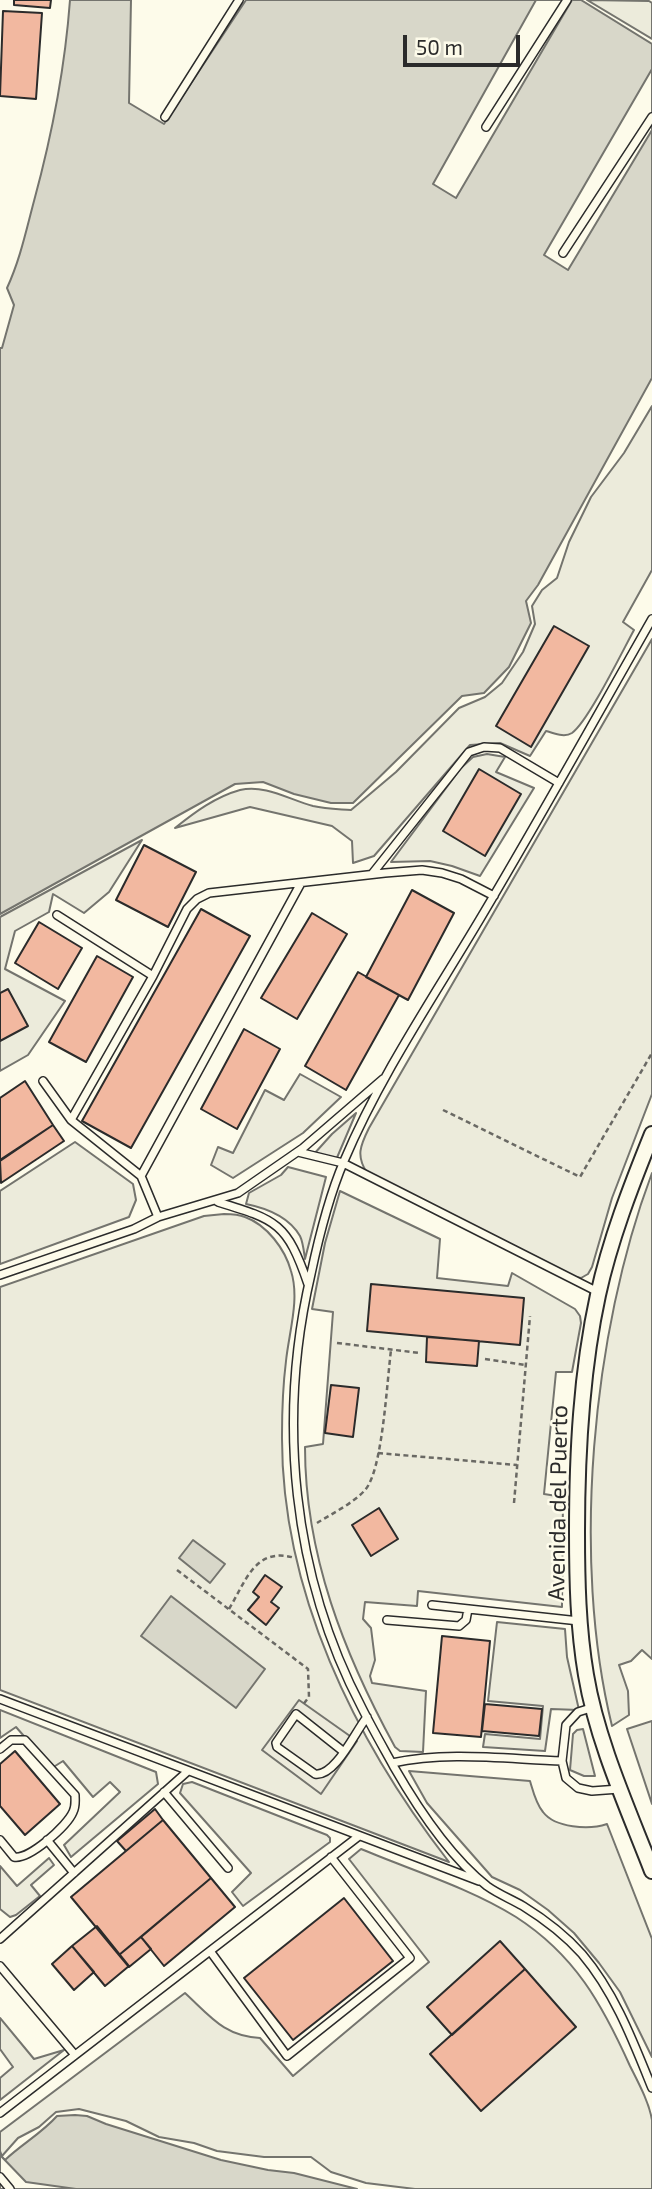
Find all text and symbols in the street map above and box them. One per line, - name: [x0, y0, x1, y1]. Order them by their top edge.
- scale bar: [407, 21, 524, 65]
- text: 50 m: [416, 34, 463, 59]
- street label: Avenida del Puerto: [542, 1405, 574, 1601]

